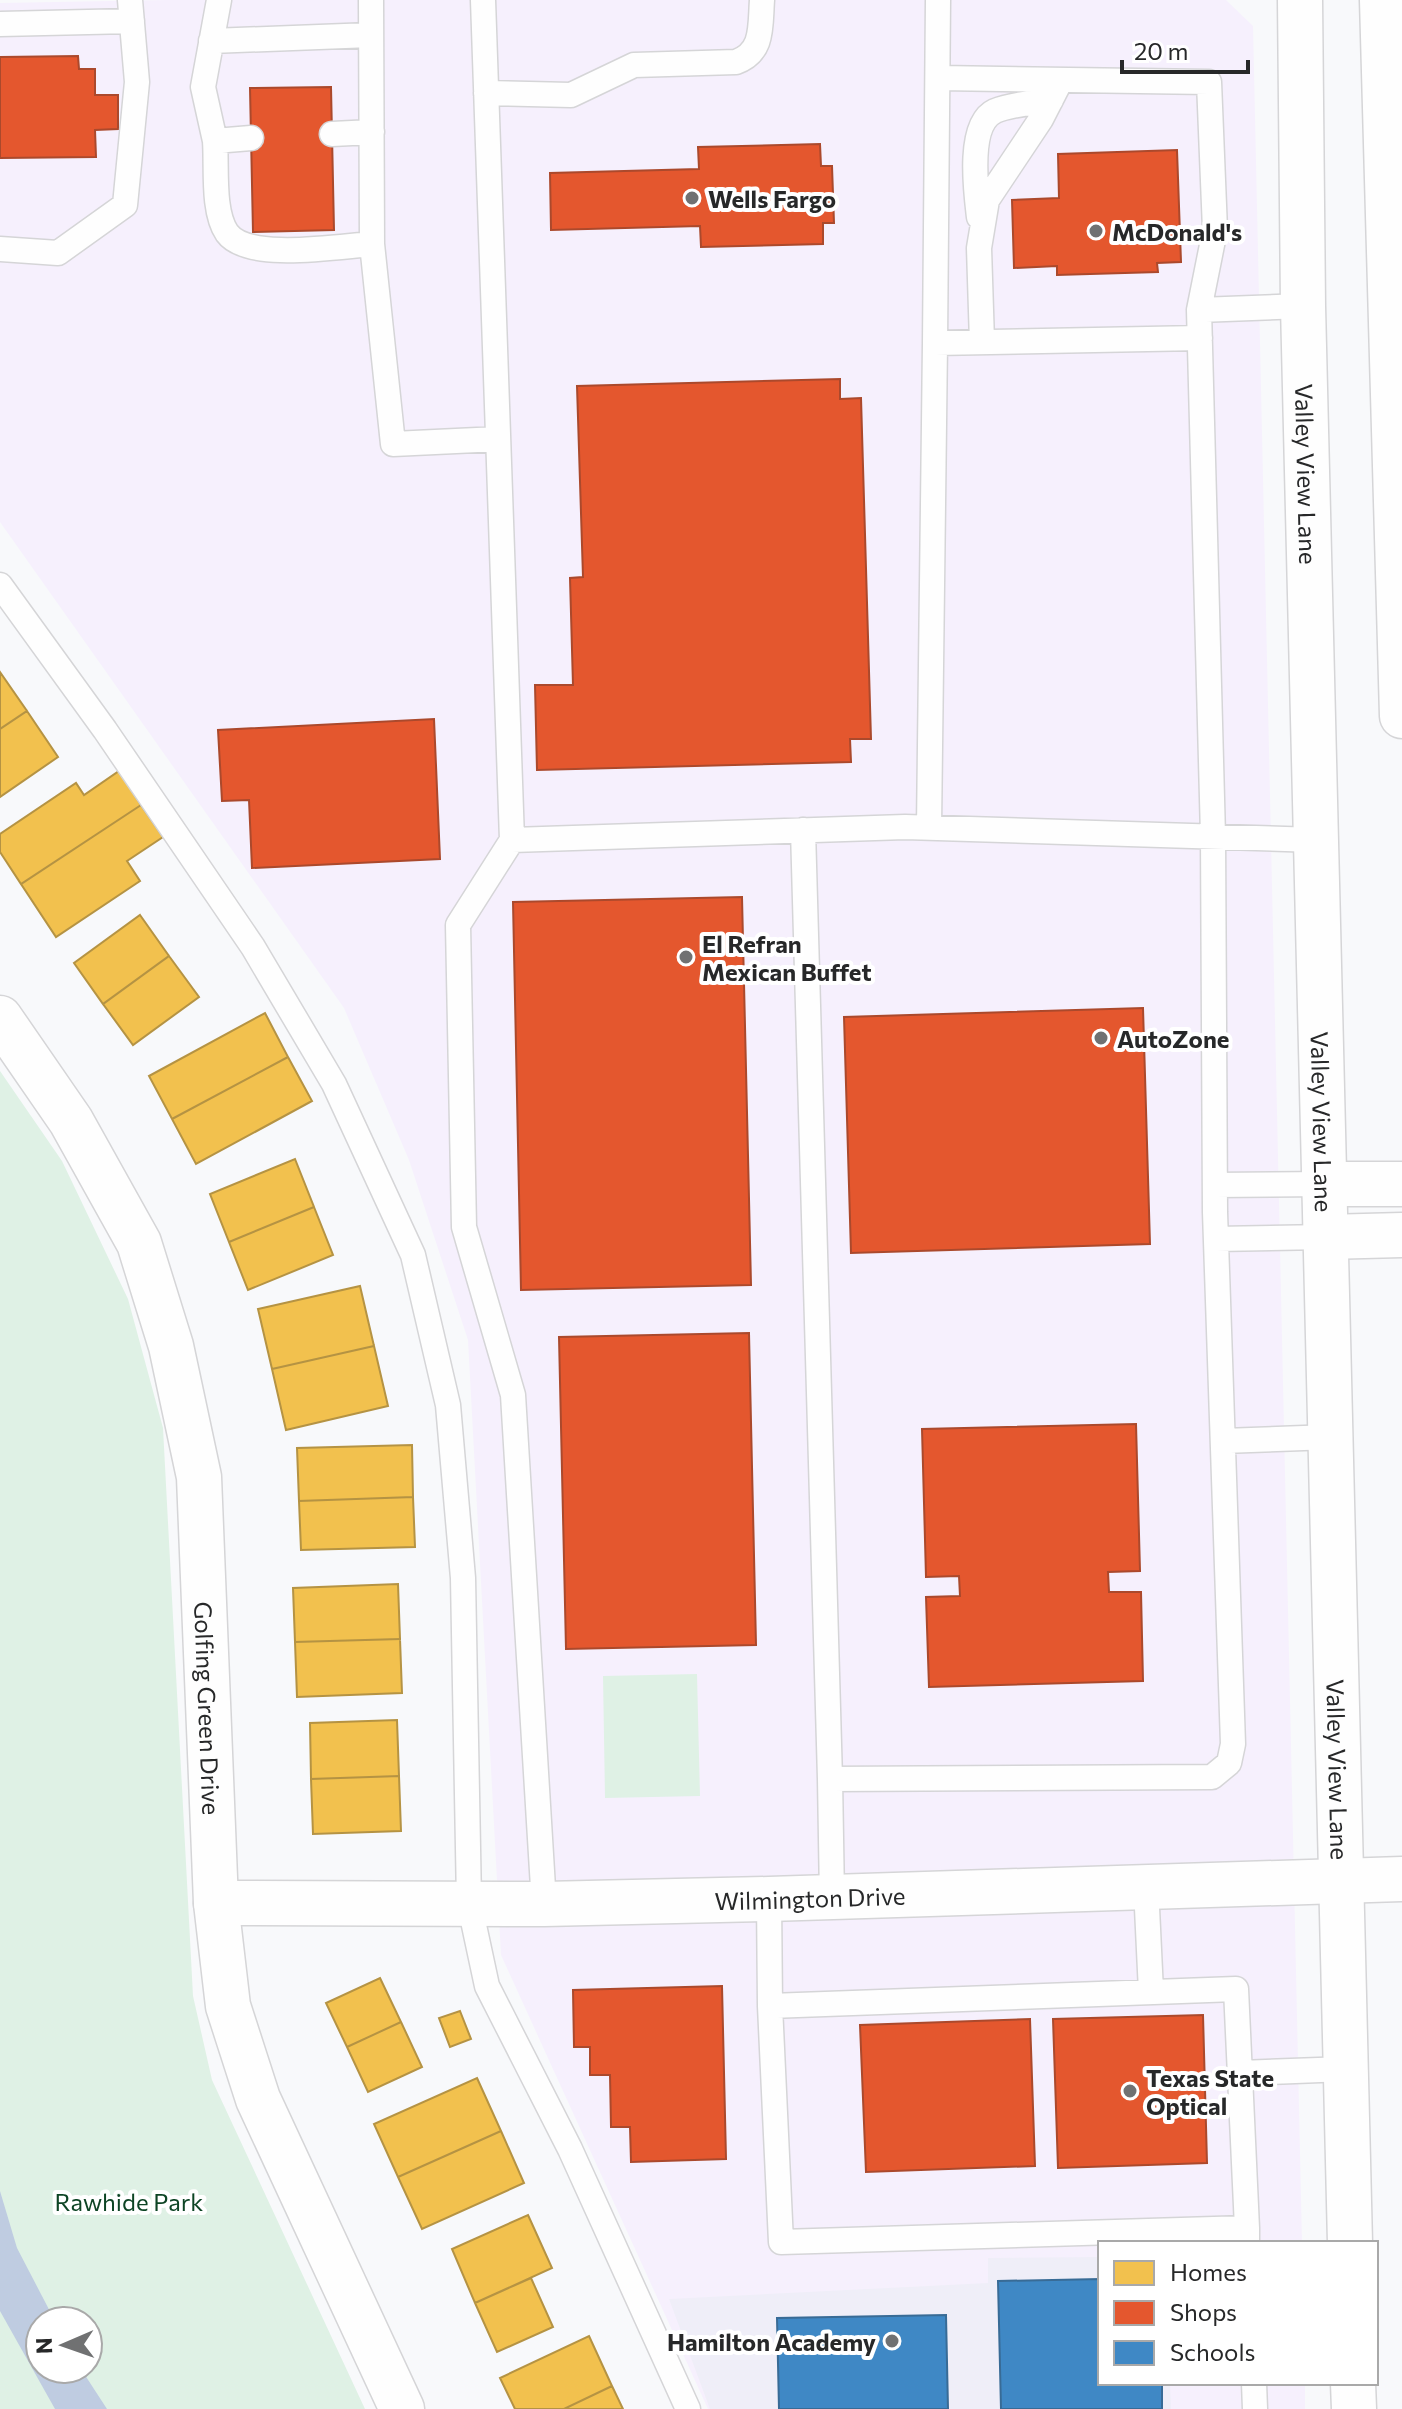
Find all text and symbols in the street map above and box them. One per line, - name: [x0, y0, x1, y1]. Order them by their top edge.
- scale bar: [1122, 24, 1248, 74]
- text: 20 m: [1134, 36, 1188, 65]
- place label: Wells Fargo: [708, 184, 836, 213]
- marker: Wells Fargo: [683, 189, 701, 207]
- place label: McDonald's: [1112, 217, 1242, 246]
- marker: McDonald's: [1087, 222, 1105, 240]
- street label: Valley View Lane: [1290, 383, 1324, 565]
- place label: El Refran Mexican Buffet: [702, 929, 872, 986]
- marker: El Refran Mexican Buffet: [677, 948, 695, 966]
- place label: AutoZone: [1117, 1024, 1229, 1053]
- marker: AutoZone: [1092, 1029, 1110, 1047]
- street label: Valley View Lane: [1306, 1031, 1339, 1213]
- street label: Golfing Green Drive: [189, 1601, 227, 1816]
- street label: Valley View Lane: [1322, 1679, 1355, 1860]
- street label: Wilmington Drive: [714, 1880, 906, 1915]
- place label: Texas State Optical: [1146, 2063, 1274, 2120]
- marker: Texas State Optical: [1121, 2082, 1139, 2100]
- park label: Rawhide Park: [55, 2187, 203, 2216]
- legend: [1098, 2241, 1378, 2385]
- text: Homes: [1170, 2257, 1247, 2286]
- text: Shops: [1170, 2297, 1237, 2326]
- north arrow: [24, 2305, 104, 2385]
- place label: Hamilton Academy: [667, 2327, 876, 2356]
- marker: Hamilton Academy: [883, 2332, 901, 2350]
- text: N: [30, 2337, 57, 2354]
- text: Schools: [1170, 2337, 1255, 2366]

